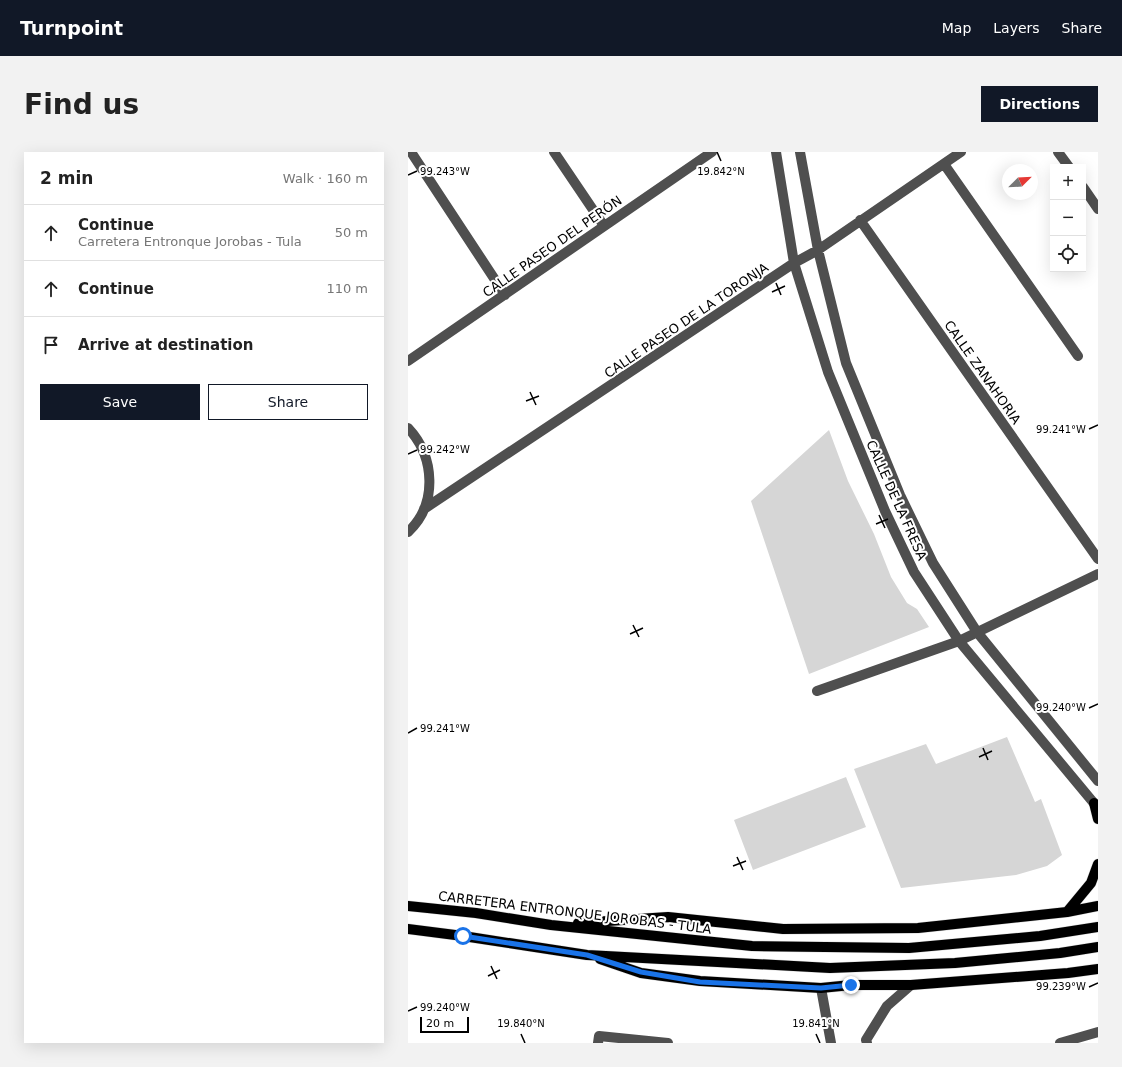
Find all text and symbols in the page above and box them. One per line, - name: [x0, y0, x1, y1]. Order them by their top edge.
- text: Turnpoint: [20, 17, 123, 39]
- text: Map: [942, 20, 971, 36]
- text: Layers: [993, 20, 1040, 36]
- text: Share: [1062, 20, 1102, 36]
- button: Directions: [981, 86, 1098, 122]
- text: Find us: [24, 88, 139, 121]
- north arrow: [1002, 164, 1038, 200]
- map controls: [1050, 164, 1086, 272]
- button: +: [1050, 164, 1086, 200]
- text: 99.243°W: [420, 166, 470, 177]
- text: 19.842°N: [697, 166, 745, 177]
- text: 2 min: [40, 168, 93, 188]
- text: Walk · 160 m: [283, 171, 368, 186]
- street label: CALLE PASEO DEL PERÓN: [480, 193, 625, 300]
- button: −: [1050, 200, 1086, 236]
- text: Continue: [78, 216, 154, 234]
- icon: ahead: [40, 222, 62, 244]
- text: 50 m: [335, 225, 368, 240]
- text: Carretera Entronque Jorobas - Tula: [78, 234, 302, 249]
- button: locate: [1050, 236, 1086, 272]
- street label: CALLE PASEO DE LA TORONJA: [602, 260, 771, 381]
- icon: ahead: [40, 278, 62, 300]
- text: Continue: [78, 280, 154, 298]
- text: 110 m: [326, 281, 368, 296]
- street label: CALLE ZANAHORIA: [941, 318, 1024, 427]
- icon: arrive: [40, 334, 62, 356]
- text: Arrive at destination: [78, 336, 253, 354]
- button: Save: [40, 384, 200, 420]
- button: Share: [208, 384, 368, 420]
- text: 99.241°W: [1036, 424, 1086, 435]
- street label: CALLE DE LA FRESA: [863, 438, 930, 563]
- text: 99.242°W: [420, 444, 470, 455]
- text: 99.240°W: [1036, 702, 1086, 713]
- text: 99.241°W: [420, 723, 470, 734]
- street label: CARRETERA ENTRONQUE JOROBAS - TULA: [437, 888, 713, 937]
- route start: [454, 927, 472, 945]
- route end: [842, 976, 860, 994]
- text: 99.239°W: [1036, 981, 1086, 992]
- text: 99.240°W: [420, 1002, 470, 1013]
- scale bar: [420, 1015, 469, 1034]
- text: 20 m: [426, 1017, 454, 1030]
- text: 19.840°N: [497, 1018, 545, 1029]
- text: 19.841°N: [792, 1018, 840, 1029]

